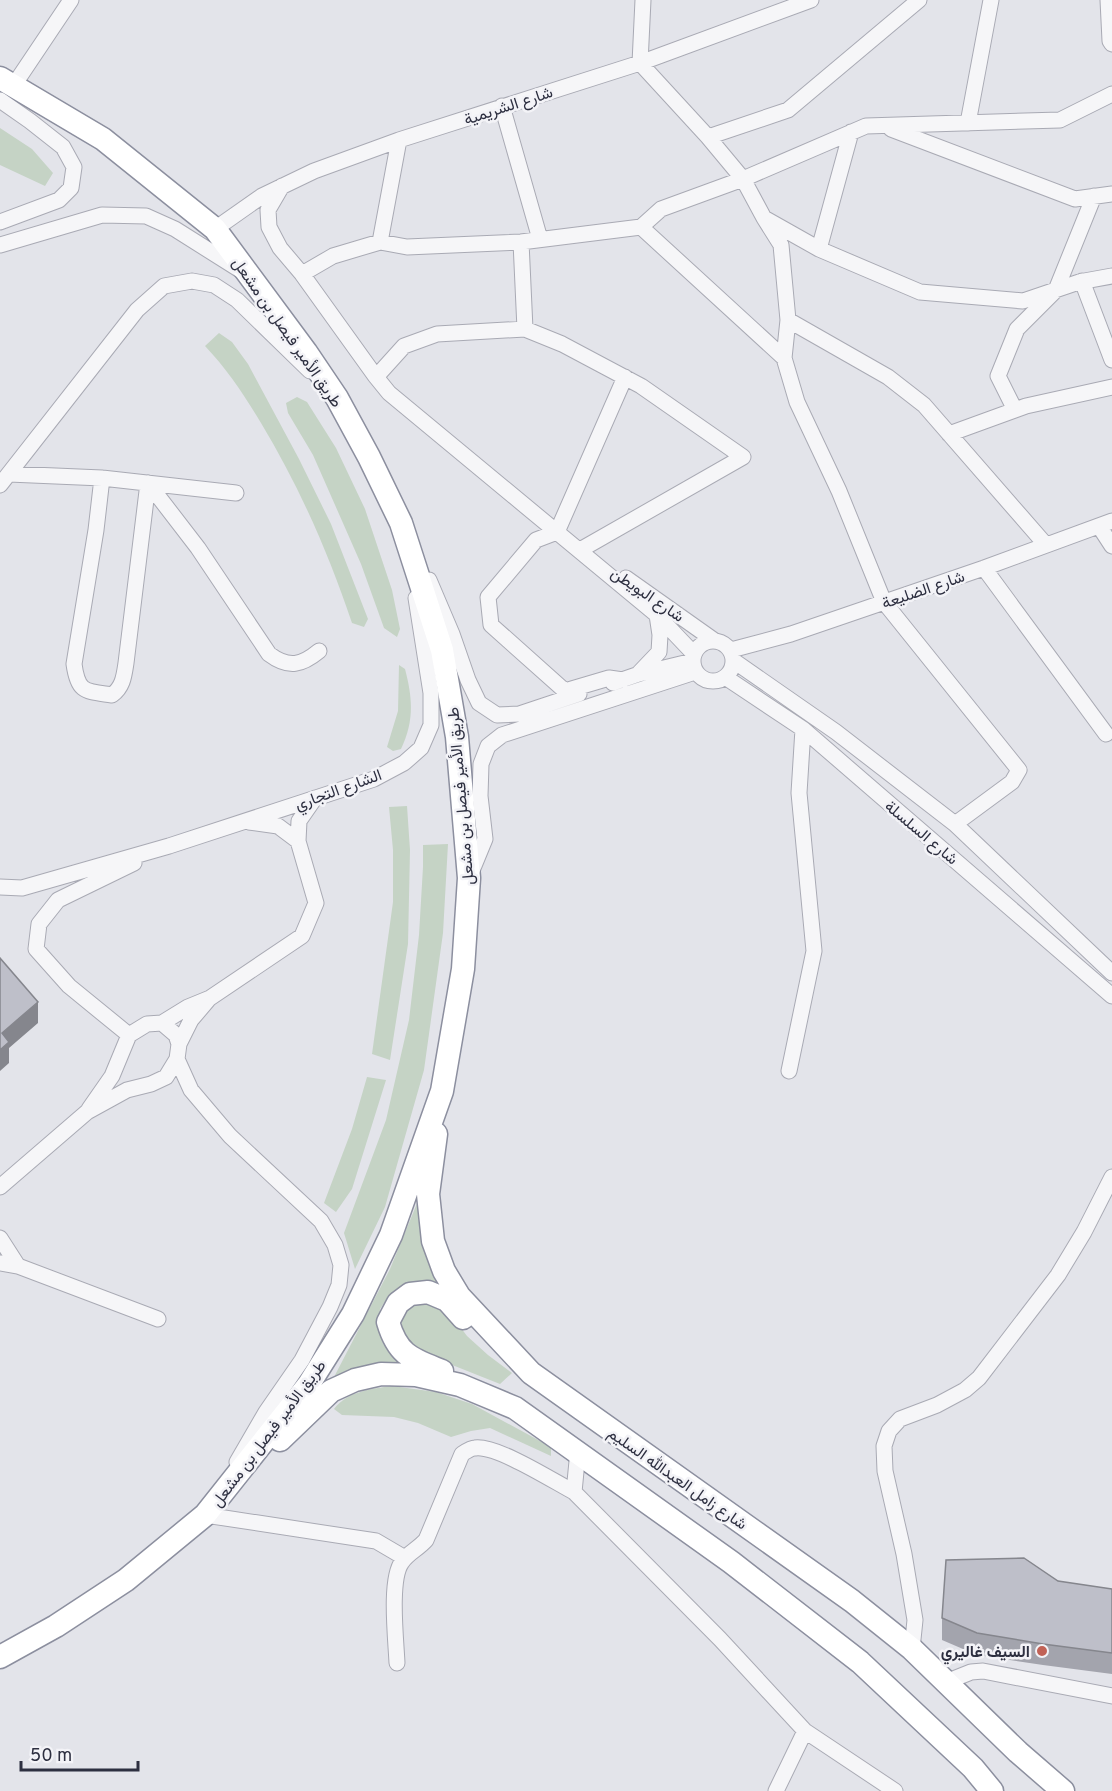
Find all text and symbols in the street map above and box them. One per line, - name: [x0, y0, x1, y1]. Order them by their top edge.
- street label: شارع الشريمية: [462, 83, 556, 131]
- street label: طريق الأمير فيصل بن مشعل: [227, 254, 346, 412]
- street label: شارع البويطن: [606, 564, 687, 628]
- street label: شارع الضليعة: [880, 567, 968, 614]
- street label: طريق الأمير فيصل بن مشعل: [444, 706, 480, 886]
- street label: الشارع التجاري: [292, 766, 386, 818]
- street label: شارع السلسلة: [880, 797, 962, 870]
- street label: طريق الأمير فيصل بن مشعل: [208, 1357, 331, 1512]
- street label: شارع زامل العبدالله السليم: [603, 1423, 751, 1535]
- place label: السيف غاليري: [941, 1643, 1030, 1665]
- marker: السيف غاليري: [1035, 1644, 1049, 1658]
- scale bar: [21, 1734, 138, 1772]
- text: 50 m: [30, 1745, 72, 1768]

